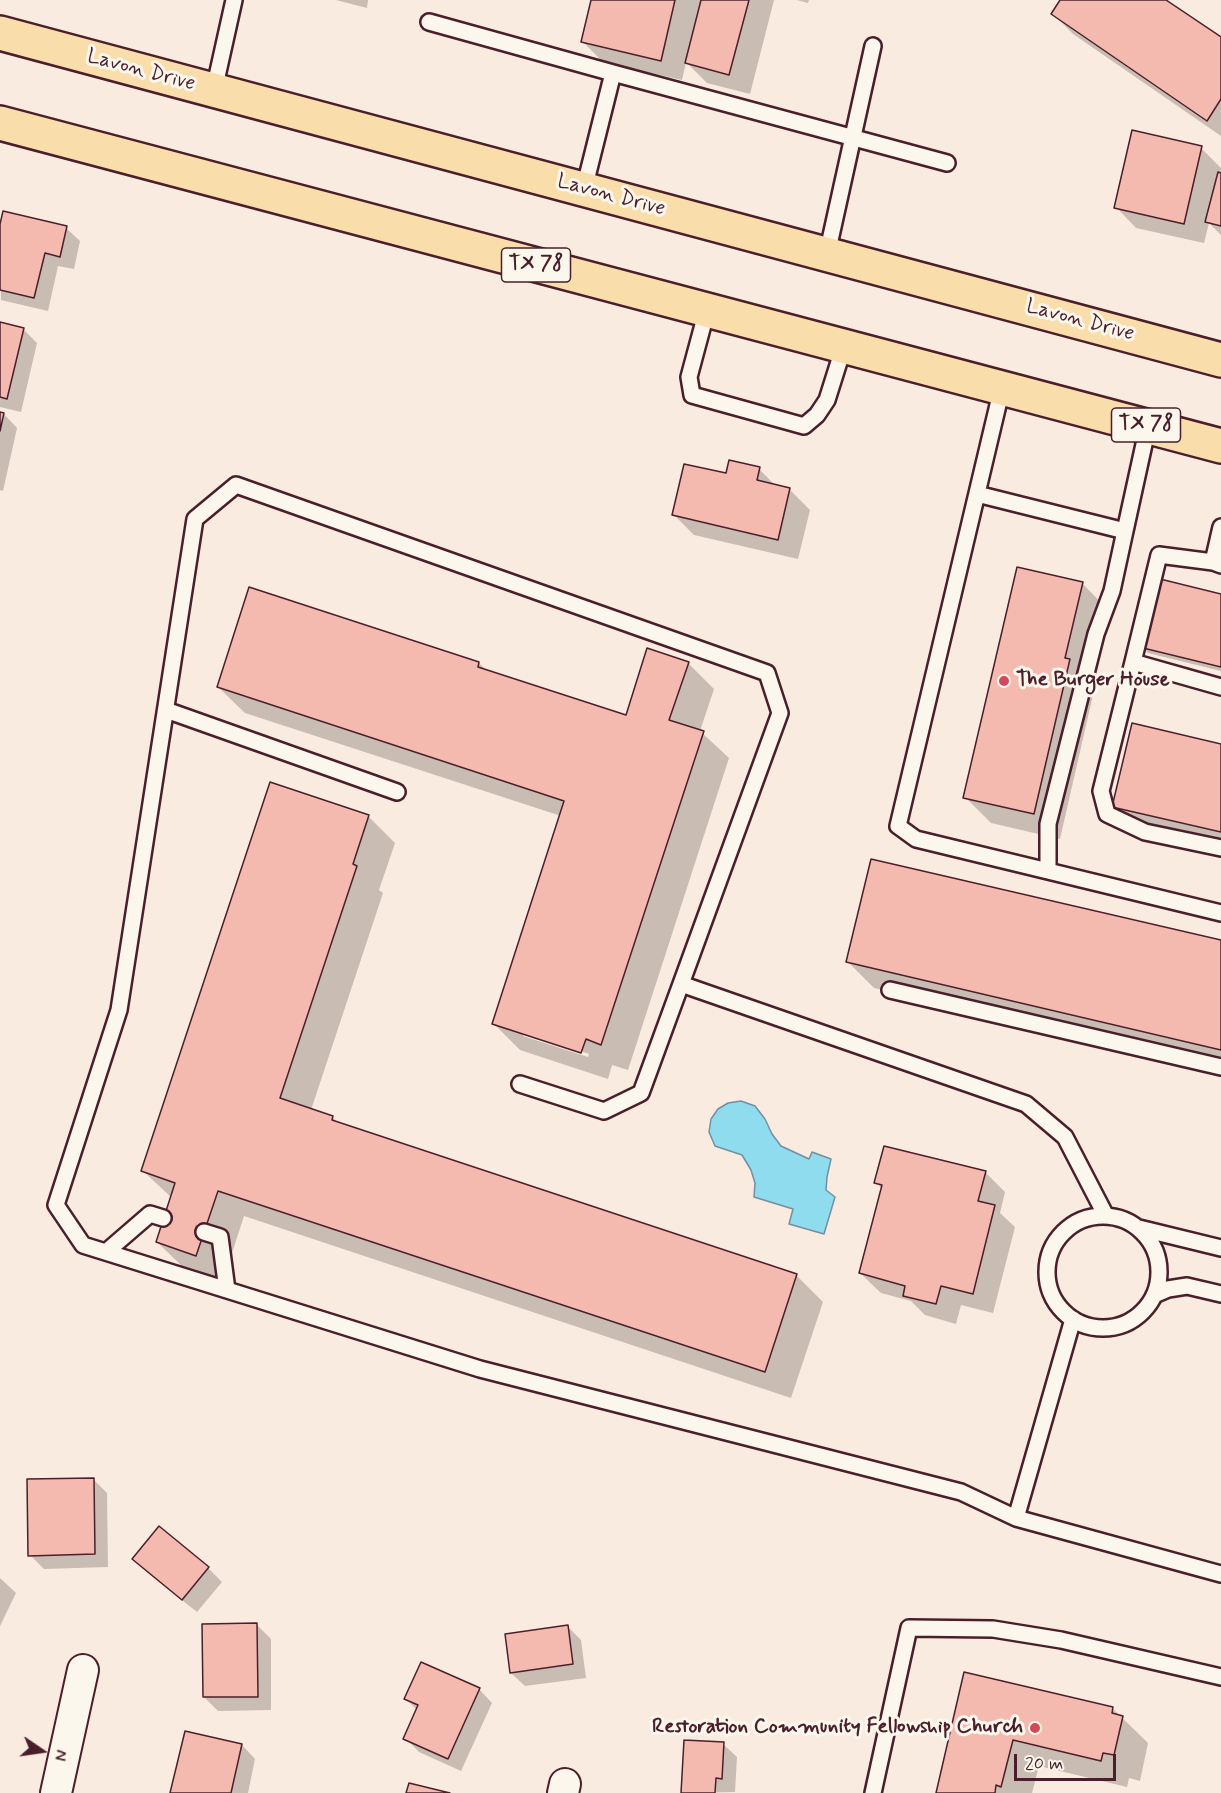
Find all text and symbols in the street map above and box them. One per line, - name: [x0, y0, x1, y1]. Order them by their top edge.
- street label: Lavon Drive: [84, 44, 198, 98]
- street label: Lavon Drive: [554, 169, 668, 223]
- road number: TX 78: [502, 248, 570, 282]
- street label: Lavon Drive: [1023, 294, 1137, 348]
- road number: TX 78: [1112, 408, 1180, 442]
- place label: The Burger House: [1016, 668, 1170, 694]
- marker: The Burger House: [997, 674, 1011, 688]
- place label: Restoration Community Fellowship Church: [652, 1715, 1023, 1741]
- north arrow: [12, 1721, 72, 1781]
- marker: Restoration Community Fellowship Church: [1028, 1721, 1042, 1735]
- scale bar: [1017, 1742, 1119, 1780]
- text: N: [49, 1748, 71, 1763]
- text: 20 m: [1025, 1752, 1063, 1776]

